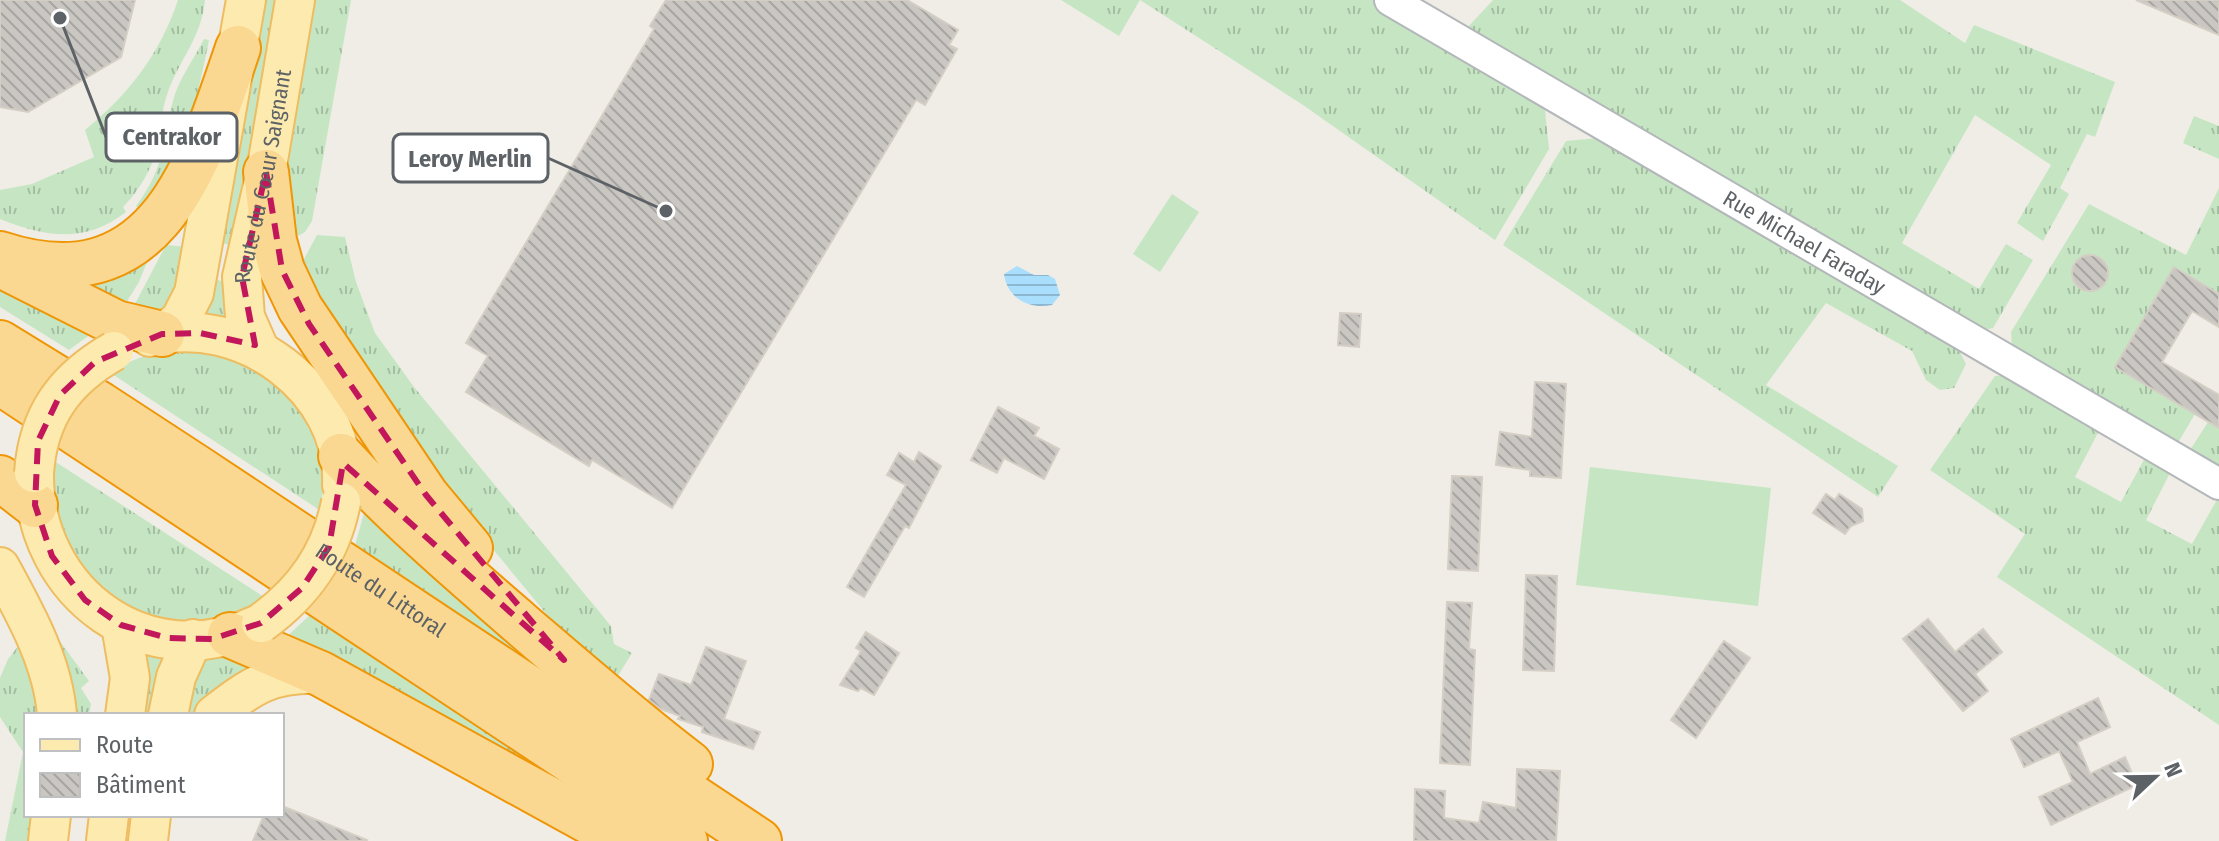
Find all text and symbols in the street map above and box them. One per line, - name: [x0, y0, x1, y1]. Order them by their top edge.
- street label: Route du Cœur Saignant: [228, 66, 297, 284]
- callout: Centrakor: [106, 113, 237, 161]
- text: Centrakor: [123, 123, 222, 151]
- callout: Leroy Merlin: [393, 134, 548, 182]
- text: Leroy Merlin: [408, 145, 532, 173]
- street label: Rue Michael Faraday: [1719, 184, 1891, 300]
- street label: Route du Littoral: [311, 537, 451, 643]
- legend: [24, 713, 284, 817]
- text: Route: [96, 731, 153, 759]
- north arrow: [2115, 737, 2195, 817]
- text: N: [2158, 759, 2188, 781]
- text: Bâtiment: [96, 771, 186, 799]

